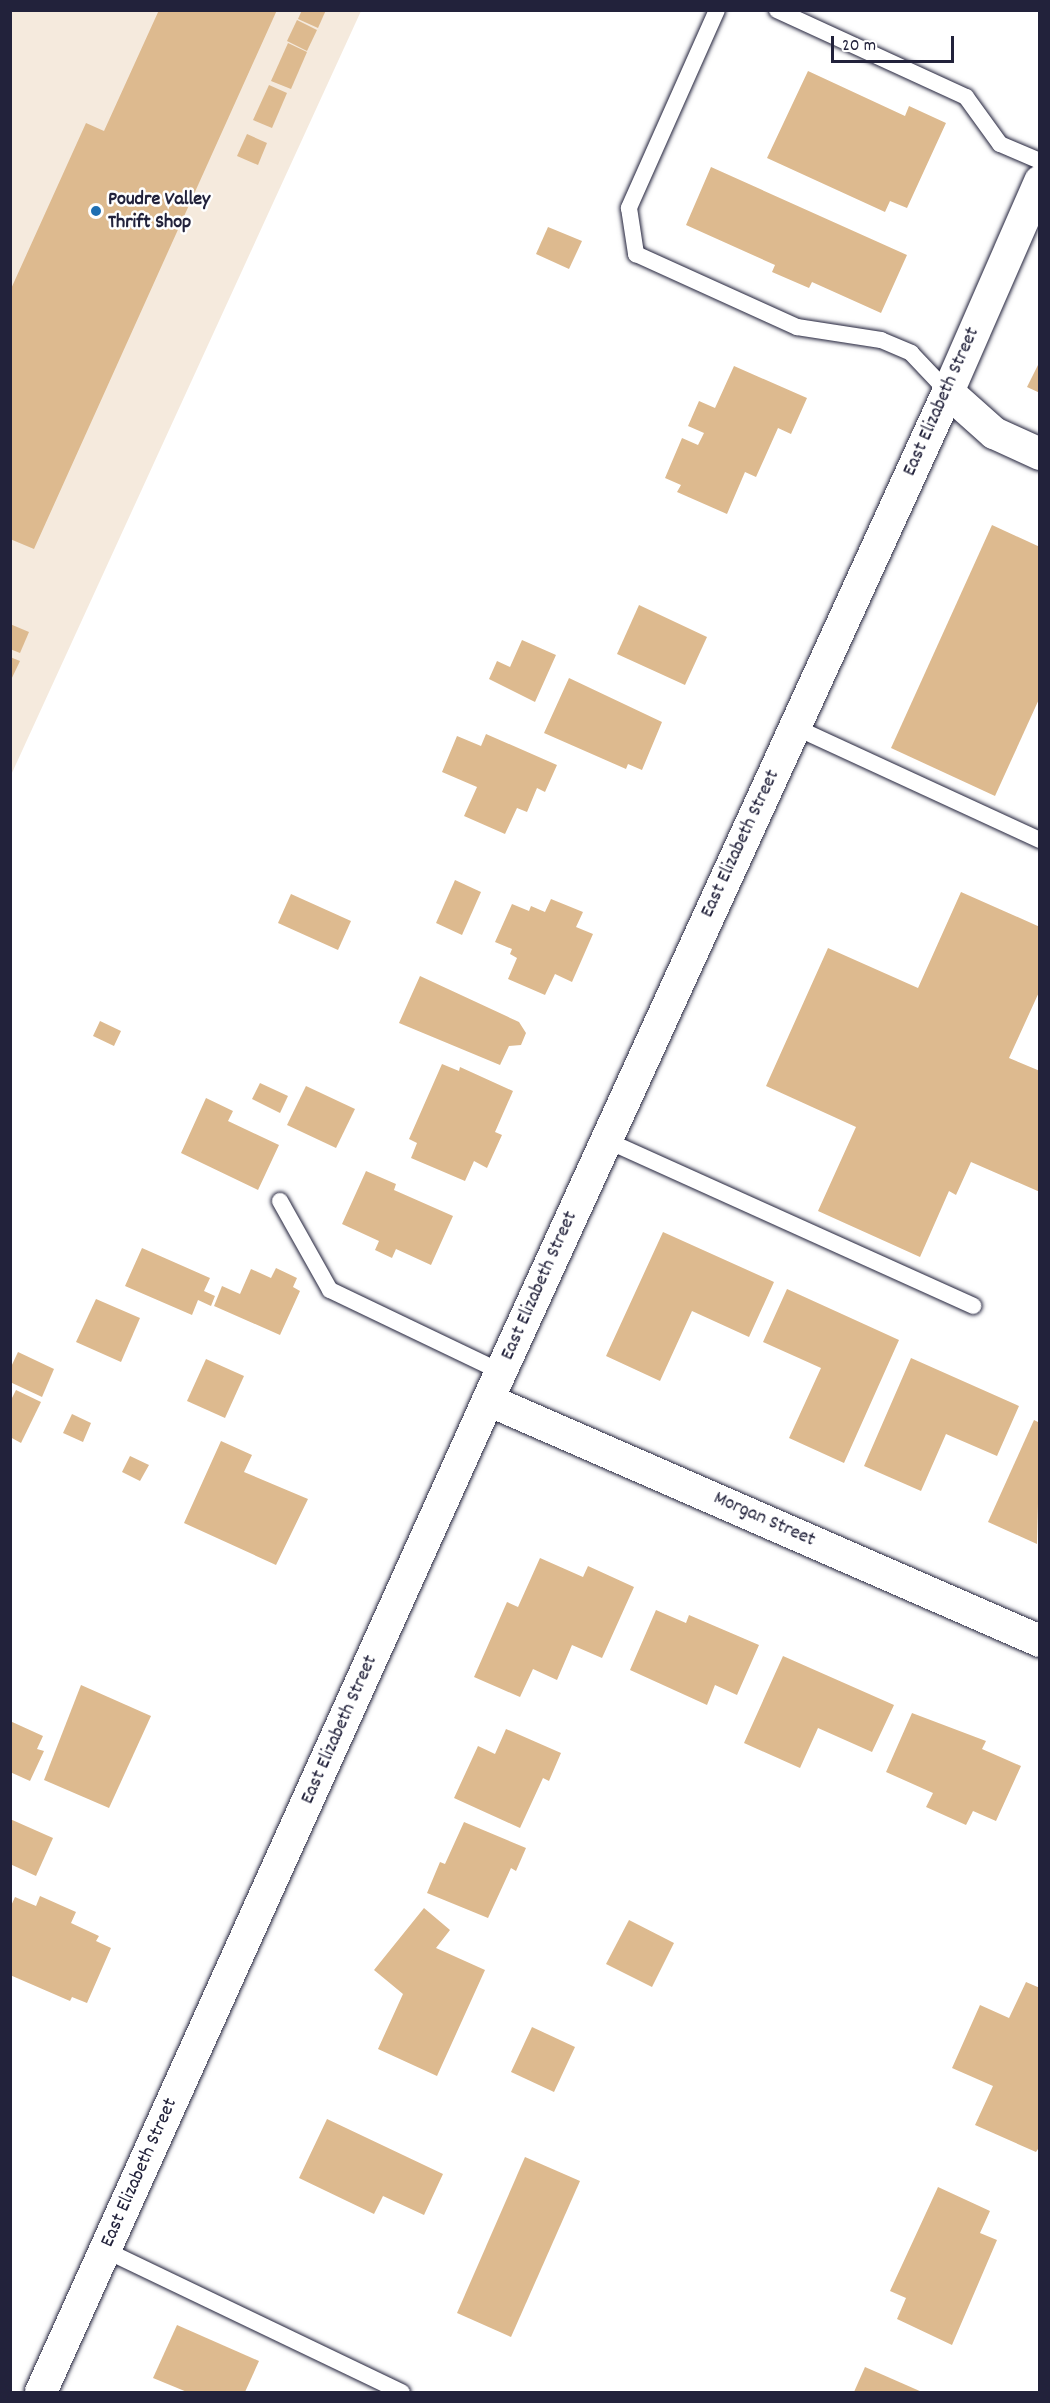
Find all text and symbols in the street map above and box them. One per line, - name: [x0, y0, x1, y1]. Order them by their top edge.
- scale bar: [834, 24, 957, 62]
- text: 20 m: [842, 34, 876, 59]
- place label: Poudre Valley Thrift Shop: [108, 188, 210, 235]
- marker: Poudre Valley Thrift Shop: [89, 204, 103, 218]
- street label: East Elizabeth Street: [898, 324, 986, 480]
- street label: East Elizabeth Street: [696, 766, 786, 922]
- street label: East Elizabeth Street: [496, 1208, 584, 1364]
- street label: Morgan Street: [710, 1487, 818, 1553]
- street label: East Elizabeth Street: [296, 1652, 384, 1808]
- street label: East Elizabeth Street: [96, 2095, 184, 2251]

